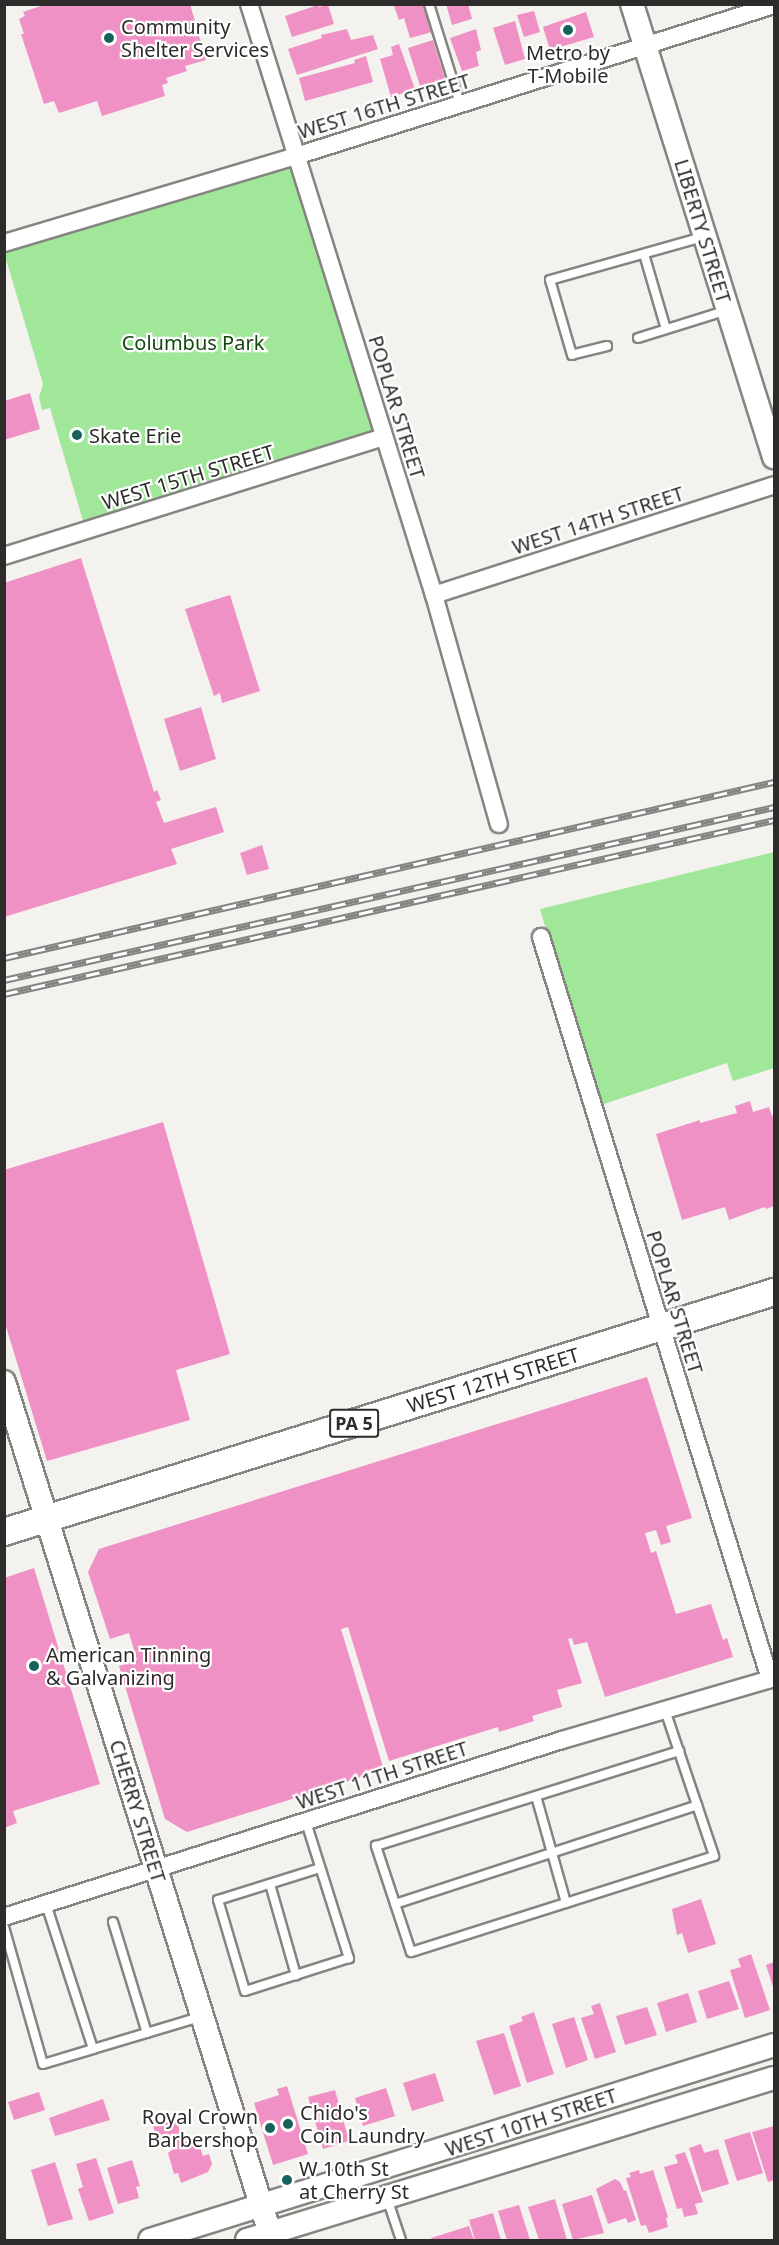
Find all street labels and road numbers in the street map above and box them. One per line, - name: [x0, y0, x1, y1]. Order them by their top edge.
- street label: WEST 16TH STREET: [295, 68, 473, 144]
- street label: LIBERTY STREET: [670, 156, 736, 306]
- street label: POPLAR STREET: [364, 332, 430, 482]
- street label: WEST 15TH STREET: [99, 439, 277, 515]
- street label: WEST 14TH STREET: [509, 481, 687, 559]
- street label: POPLAR STREET: [642, 1227, 708, 1377]
- street label: WEST 12TH STREET: [404, 1342, 582, 1418]
- road number: PA 5: [328, 1408, 380, 1438]
- street label: WEST 11TH STREET: [293, 1736, 471, 1814]
- street label: CHERRY STREET: [105, 1737, 171, 1885]
- street label: WEST 10TH STREET: [442, 2083, 620, 2161]

